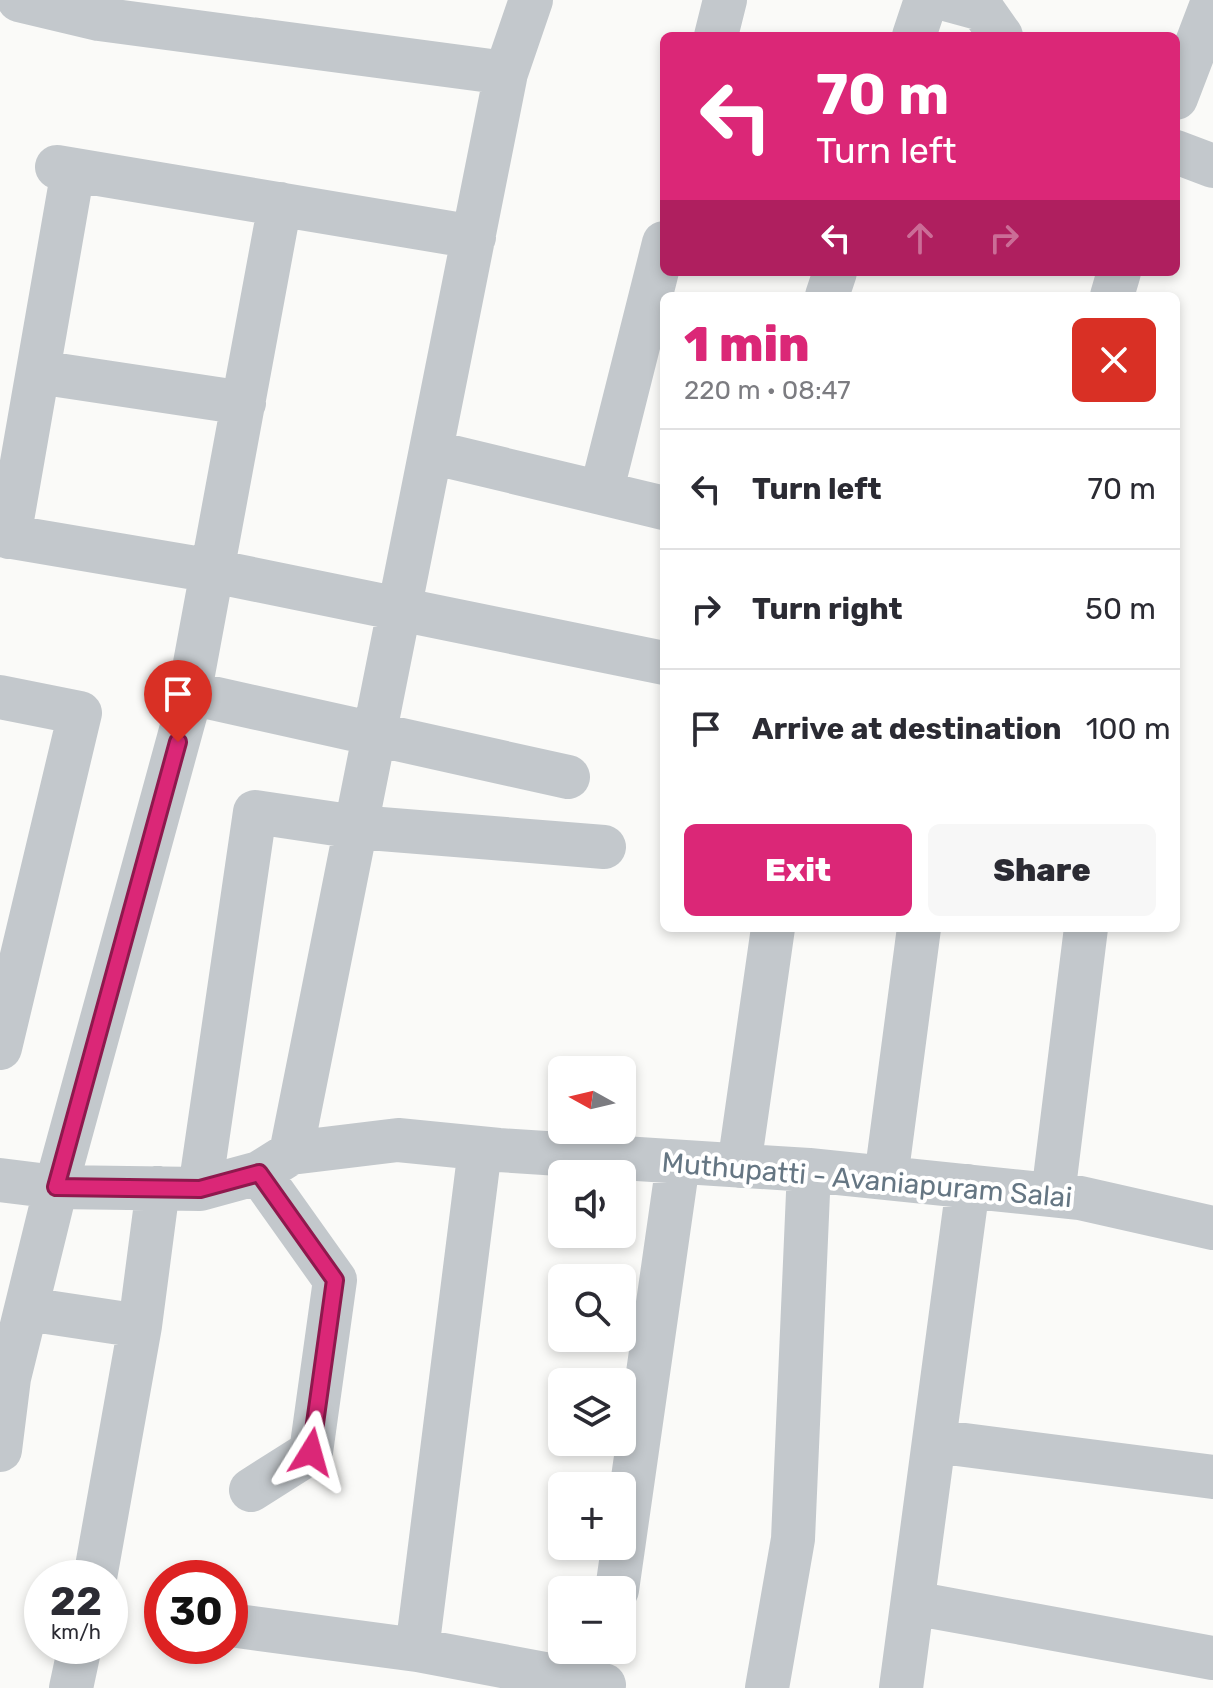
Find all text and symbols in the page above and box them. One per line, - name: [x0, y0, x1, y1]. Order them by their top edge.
- text: 70 m: [816, 62, 949, 128]
- icon: left: [684, 64, 788, 168]
- text: Turn left: [816, 129, 957, 172]
- icon: left: [814, 216, 858, 260]
- icon: ahead: [898, 216, 942, 260]
- icon: right: [982, 216, 1026, 260]
- text: 1 min: [684, 316, 810, 373]
- button: close: [1072, 318, 1156, 402]
- text: 220 m · 08:47: [684, 375, 851, 406]
- icon: left: [684, 467, 728, 511]
- text: Turn left: [752, 471, 882, 507]
- text: 70 m: [1088, 471, 1156, 507]
- icon: right: [684, 587, 728, 631]
- text: Turn right: [752, 591, 903, 627]
- text: 50 m: [1085, 591, 1156, 627]
- pin: [144, 660, 212, 742]
- icon: arrive: [156, 672, 200, 716]
- icon: arrive: [684, 707, 728, 751]
- text: Arrive at destination: [752, 711, 1062, 747]
- text: 100 m: [1086, 711, 1171, 747]
- button: Exit: [684, 824, 912, 916]
- button: Share: [928, 824, 1156, 916]
- north arrow: [548, 1056, 636, 1144]
- map controls: [548, 1056, 636, 1664]
- street label: Muthupatti - Avaniapuram Salai: [660, 1146, 1074, 1214]
- button: sound: [548, 1160, 636, 1248]
- button: search: [548, 1264, 636, 1352]
- button: layers: [548, 1368, 636, 1456]
- position arrow: [269, 1410, 353, 1494]
- button: +: [548, 1472, 636, 1560]
- speed limit sign: 30: [144, 1560, 248, 1664]
- button: −: [548, 1576, 636, 1664]
- text: 22: [50, 1578, 102, 1625]
- text: km/h: [51, 1620, 101, 1644]

